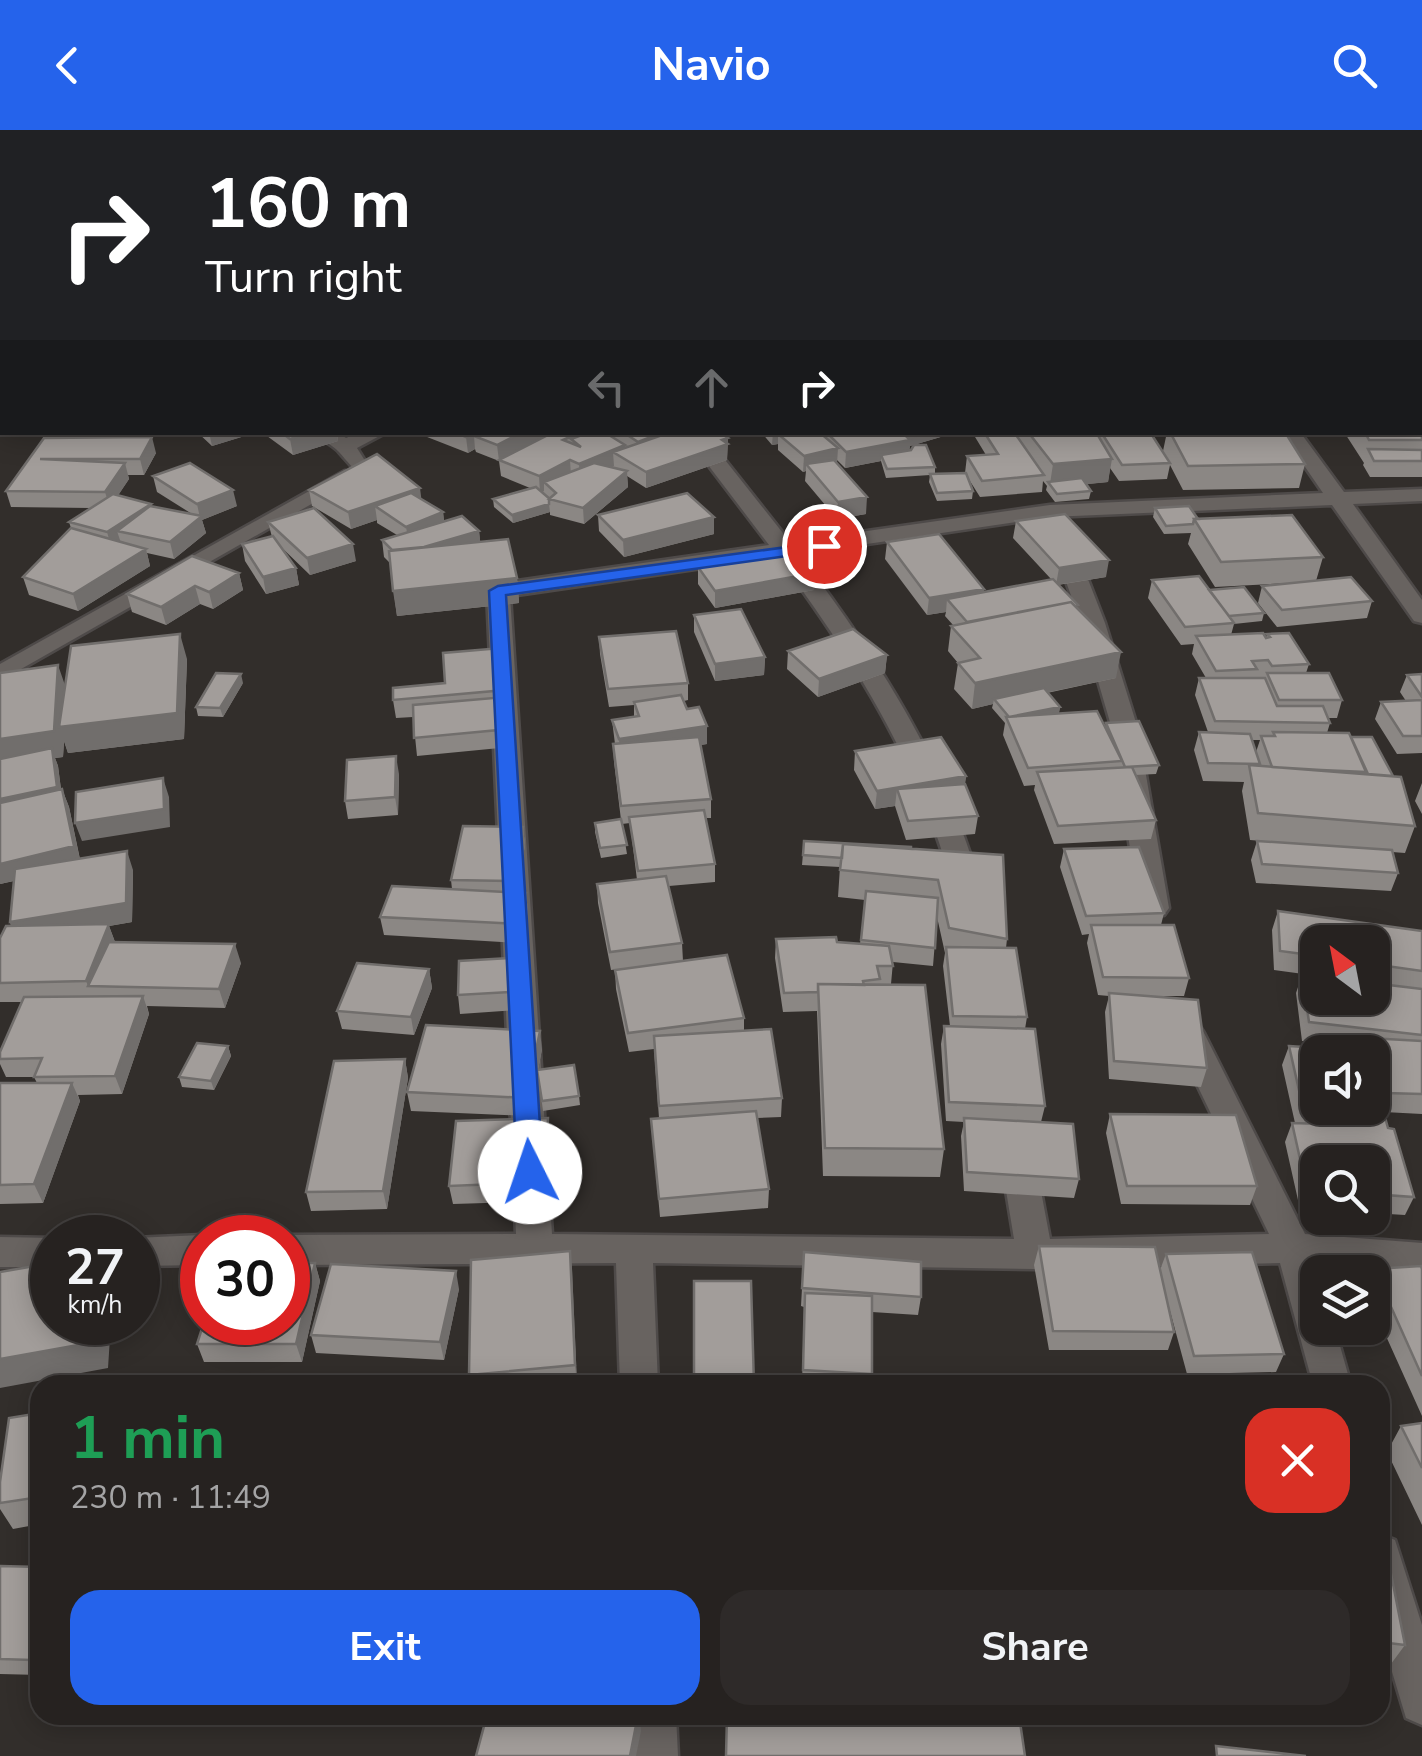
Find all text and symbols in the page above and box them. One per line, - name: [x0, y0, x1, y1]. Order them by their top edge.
- text: Navio: [651, 35, 771, 96]
- icon: back: [40, 38, 95, 93]
- icon: search: [1327, 38, 1382, 93]
- text: 160 m: [205, 156, 411, 252]
- icon: right: [40, 170, 170, 300]
- text: Turn right: [205, 247, 402, 308]
- icon: left: [579, 360, 634, 415]
- icon: ahead: [684, 360, 739, 415]
- icon: right: [789, 360, 844, 415]
- pin: [782, 504, 867, 589]
- icon: arrive: [797, 519, 852, 574]
- north arrow: [1300, 925, 1390, 1015]
- map controls: [1300, 925, 1390, 1345]
- button: sound: [1300, 1035, 1390, 1125]
- position arrow: [478, 1120, 582, 1224]
- button: search: [1300, 1145, 1390, 1235]
- speed limit sign: 30: [180, 1215, 310, 1345]
- text: 27: [65, 1233, 125, 1302]
- button: layers: [1300, 1255, 1390, 1345]
- text: km/h: [67, 1288, 123, 1322]
- text: 1 min: [70, 1397, 225, 1479]
- button: close: [1245, 1408, 1350, 1513]
- text: 230 m · 11:49: [70, 1476, 271, 1519]
- button: Exit: [70, 1590, 700, 1705]
- button: Share: [720, 1590, 1350, 1705]

